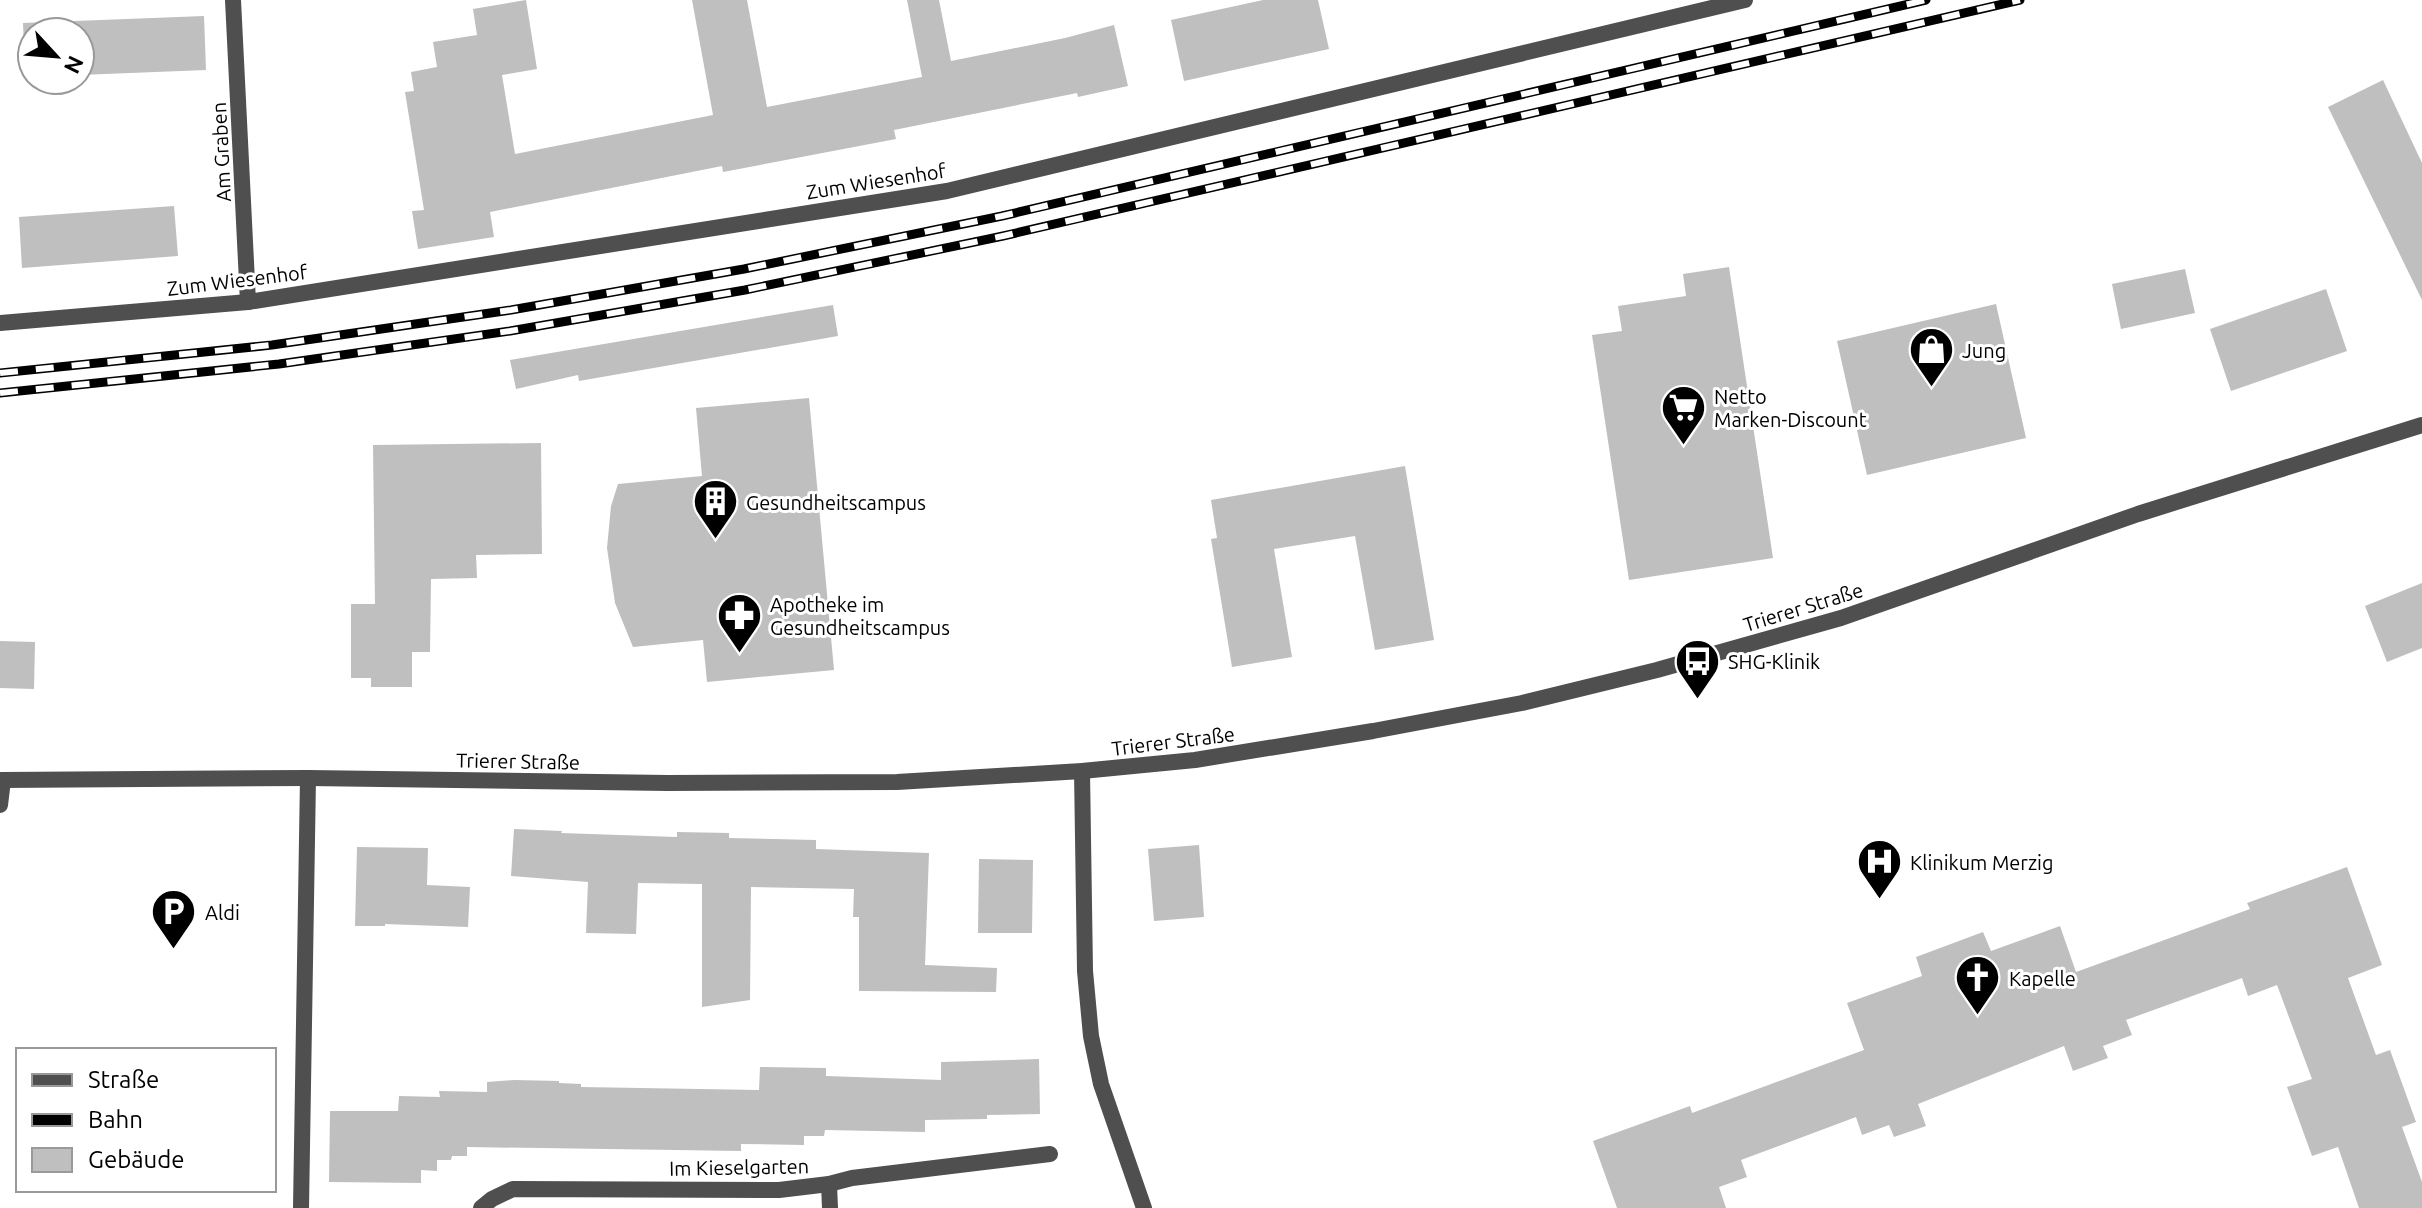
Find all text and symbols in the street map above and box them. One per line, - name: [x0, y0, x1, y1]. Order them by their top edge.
- north arrow: [16, 16, 96, 96]
- text: N: [60, 52, 89, 78]
- street label: Am Graben: [207, 101, 235, 203]
- street label: Zum Wiesenhof: [805, 159, 948, 203]
- street label: Zum Wiesenhof: [166, 260, 309, 300]
- shop icon: Jung: [1907, 326, 1955, 389]
- place label: Jung: [1962, 339, 2006, 362]
- supermarket icon: Netto Marken-Discount: [1659, 384, 1707, 447]
- place label: Netto Marken-Discount: [1714, 385, 1867, 431]
- building icon: Gesundheitscampus: [691, 478, 739, 541]
- place label: Gesundheitscampus: [746, 491, 926, 514]
- street label: Trierer Straße: [1740, 578, 1866, 636]
- pharmacy icon: Apotheke im Gesundheitscampus: [715, 591, 763, 654]
- place label: Apotheke im Gesundheitscampus: [770, 593, 950, 639]
- bus stop icon: SHG-Klinik: [1673, 637, 1721, 700]
- place label: SHG-Klinik: [1728, 650, 1820, 673]
- street label: Trierer Straße: [1110, 722, 1236, 760]
- street label: Trierer Straße: [456, 748, 580, 774]
- hospital icon: Klinikum Merzig: [1855, 838, 1903, 901]
- place label: Klinikum Merzig: [1910, 851, 2053, 874]
- parking icon: Aldi: [150, 888, 198, 951]
- place label: Aldi: [205, 901, 240, 924]
- church icon: Kapelle: [1954, 954, 2002, 1017]
- place label: Kapelle: [2009, 967, 2076, 990]
- legend: [16, 1048, 276, 1192]
- text: Straße: [88, 1066, 159, 1093]
- text: Bahn: [88, 1106, 143, 1133]
- text: Gebäude: [88, 1146, 185, 1173]
- street label: Im Kieselgarten: [669, 1154, 809, 1180]

